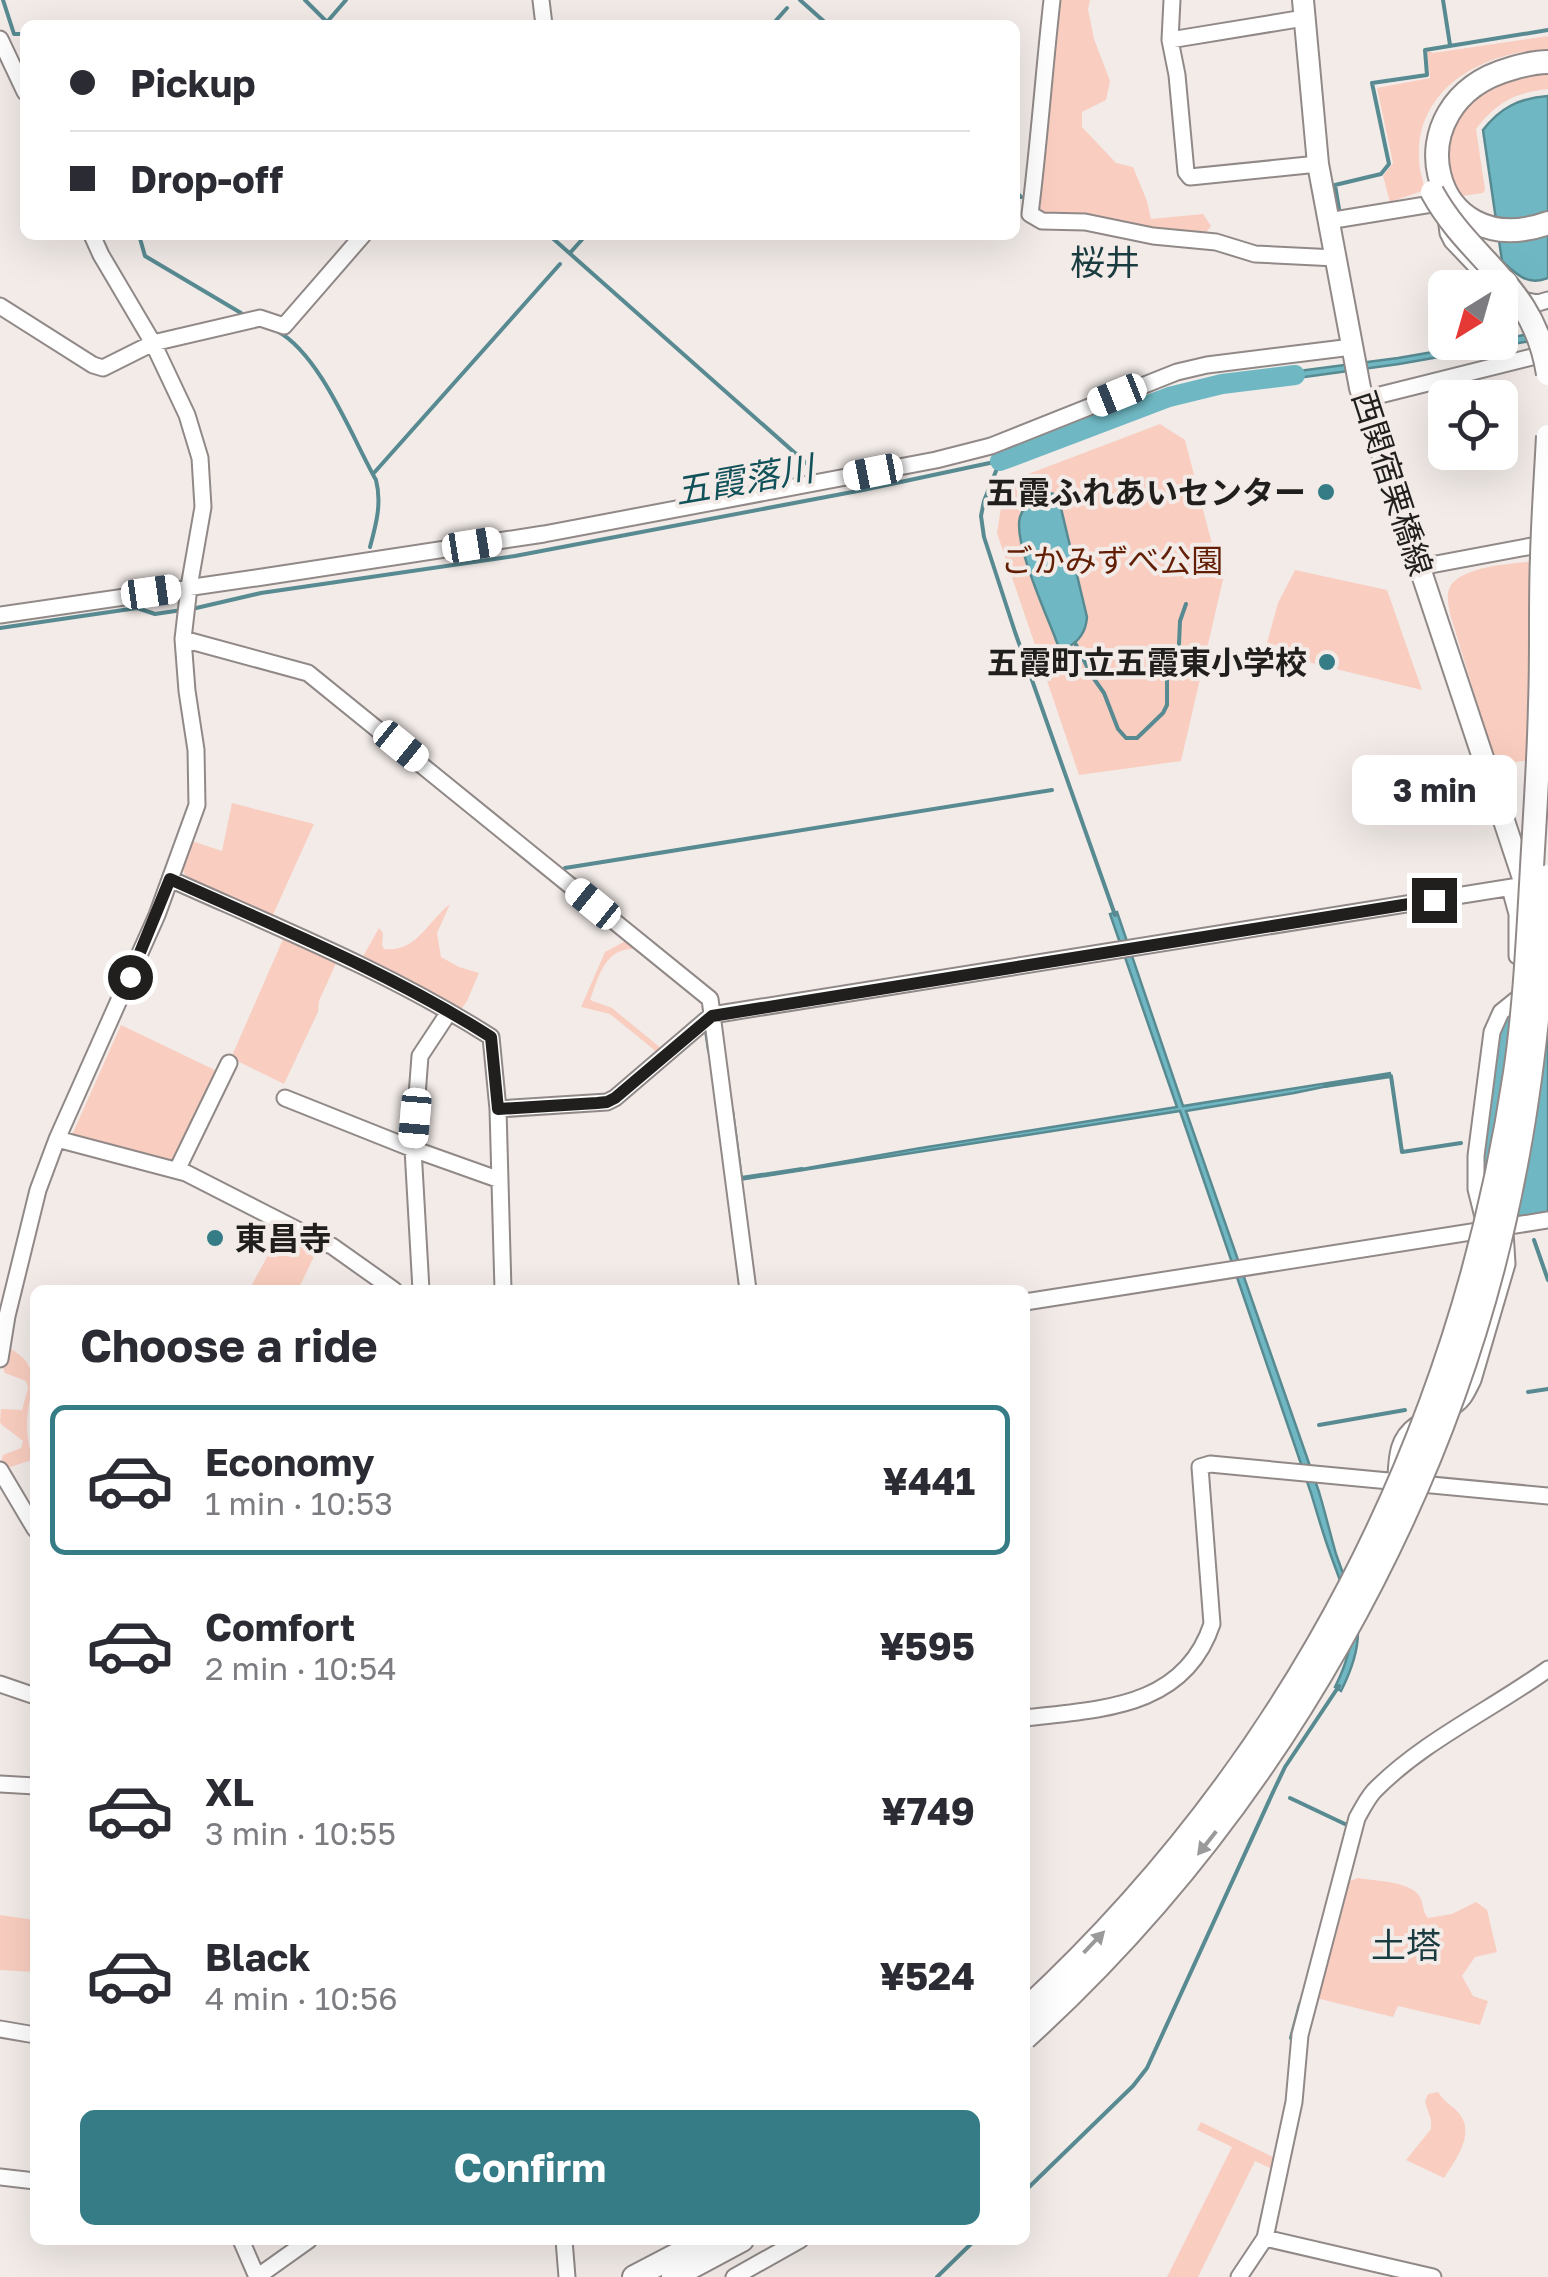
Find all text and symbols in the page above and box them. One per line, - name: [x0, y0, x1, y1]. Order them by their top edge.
- text: Pickup: [130, 60, 256, 105]
- text: Drop-off: [130, 156, 283, 201]
- district label: 桜井: [1070, 241, 1140, 283]
- north arrow: [1428, 270, 1518, 360]
- map controls: [1428, 270, 1518, 470]
- car: [1084, 370, 1150, 420]
- button: locate: [1428, 380, 1518, 470]
- street label: 西関宿栗橋線: [1345, 386, 1441, 580]
- water label: 五霞落川: [671, 445, 821, 512]
- car: [841, 452, 905, 492]
- place label: 五霞ふれあいセンター: [986, 473, 1306, 511]
- marker: 五霞ふれあいセンター: [1315, 481, 1337, 503]
- car: [440, 525, 504, 565]
- park label: ごかみずべ公園: [1001, 541, 1223, 579]
- car: [119, 573, 183, 611]
- place label: 五霞町立五霞東小学校: [987, 643, 1307, 681]
- marker: 五霞町立五霞東小学校: [1316, 651, 1338, 673]
- car: [368, 715, 434, 777]
- callout: 3 min: [1352, 755, 1516, 825]
- text: 3 min: [1393, 771, 1476, 809]
- car: [560, 873, 626, 935]
- route end: [1412, 878, 1457, 923]
- route start: [108, 955, 153, 1000]
- car: [397, 1087, 433, 1149]
- place label: 東昌寺: [235, 1219, 331, 1257]
- marker: 東昌寺: [204, 1227, 226, 1249]
- text: Choose a ride: [80, 1318, 378, 1372]
- icon: car: [85, 1435, 175, 1525]
- text: Economy: [205, 1439, 374, 1484]
- text: ¥441: [883, 1458, 975, 1503]
- text: 1 min · 10:53: [205, 1484, 393, 1522]
- icon: car: [85, 1600, 175, 1690]
- text: Comfort: [205, 1604, 355, 1649]
- text: ¥595: [879, 1623, 975, 1668]
- text: 2 min · 10:54: [205, 1649, 397, 1687]
- icon: car: [85, 1765, 175, 1855]
- text: XL: [205, 1769, 254, 1814]
- text: ¥749: [881, 1788, 975, 1833]
- text: 3 min · 10:55: [205, 1814, 396, 1852]
- one-way arrow: [1197, 1830, 1217, 1856]
- district label: 土塔: [1371, 1924, 1441, 1966]
- icon: car: [85, 1930, 175, 2020]
- one-way arrow: [1083, 1930, 1106, 1954]
- text: Black: [205, 1934, 310, 1979]
- text: ¥524: [880, 1953, 975, 1998]
- text: 4 min · 10:56: [205, 1979, 398, 2017]
- button: Confirm: [80, 2110, 980, 2225]

